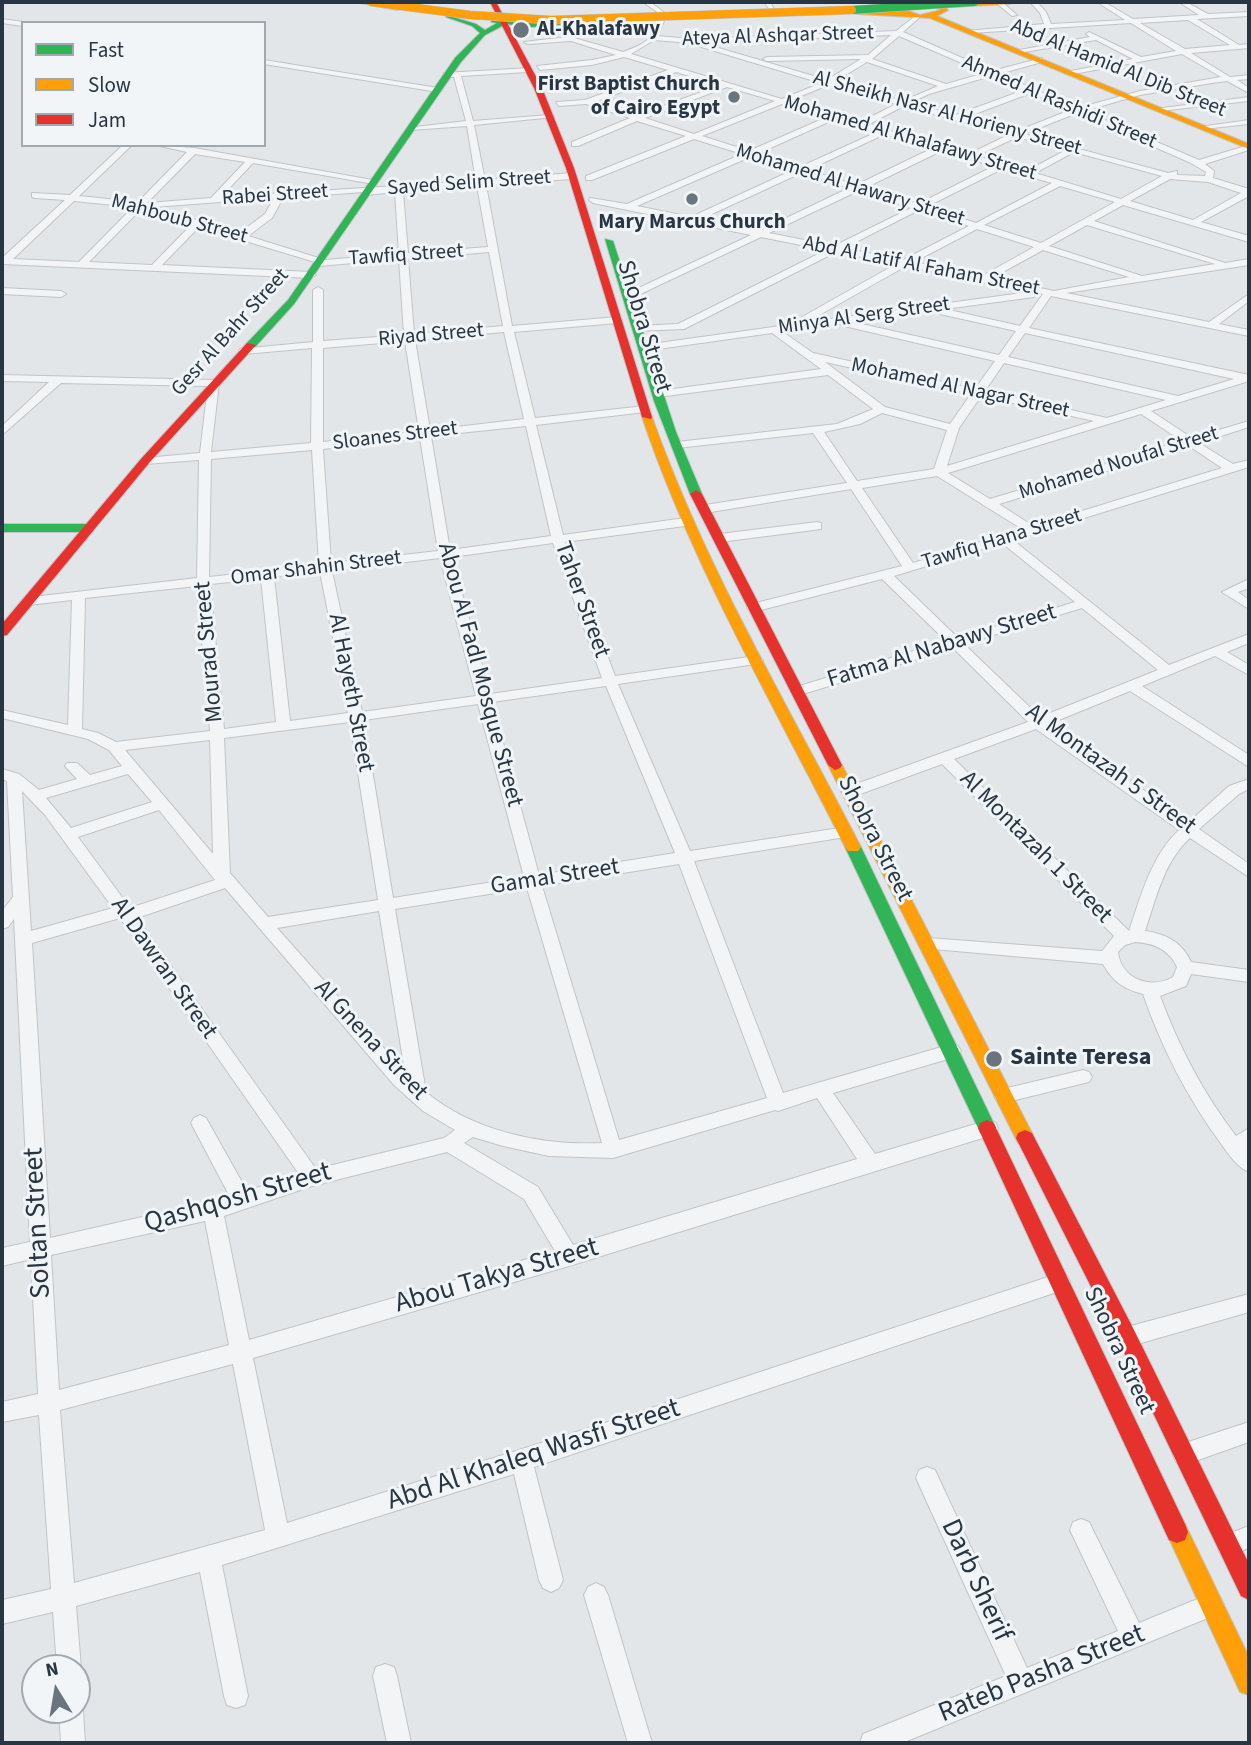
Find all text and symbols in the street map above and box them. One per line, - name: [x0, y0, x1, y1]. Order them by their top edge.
- street label: Abd Al Hamid Al Dib Street: [1007, 14, 1229, 124]
- place label: Al-Khalafawy: [537, 17, 660, 43]
- marker: Al-Khalafawy: [511, 20, 531, 40]
- legend: [21, 21, 266, 147]
- street label: Ateya Al Ashqar Street: [682, 21, 874, 53]
- text: Fast: [88, 35, 124, 65]
- street label: Ahmed Al Rashidi Street: [958, 51, 1160, 155]
- street label: Al Sheikh Nasr Al Horieny Street: [810, 66, 1084, 162]
- text: Slow: [88, 70, 131, 100]
- place label: First Baptist Church of Cairo Egypt: [538, 72, 720, 122]
- marker: First Baptist Church of Cairo Egypt: [726, 89, 742, 105]
- street label: Mohamed Al Khalafawy Street: [781, 91, 1039, 187]
- text: Jam: [88, 105, 126, 135]
- street label: Mohamed Al Hawary Street: [733, 139, 967, 233]
- street label: Sayed Selim Street: [386, 166, 552, 202]
- street label: Rabei Street: [221, 180, 329, 212]
- street label: Mahboub Street: [108, 190, 250, 250]
- marker: Mary Marcus Church: [684, 191, 700, 207]
- place label: Mary Marcus Church: [598, 210, 786, 236]
- street label: Abd Al Latif Al Faham Street: [801, 232, 1041, 302]
- street label: Tawfiq Street: [348, 239, 464, 273]
- street label: Shobra Street: [609, 257, 677, 397]
- street label: Gesr Al Bahr Street: [167, 264, 295, 402]
- street label: Minya Al Serg Street: [777, 292, 951, 342]
- street label: Riyad Street: [377, 319, 485, 353]
- street label: Mohamed Al Nagar Street: [849, 354, 1071, 424]
- street label: Sloanes Street: [331, 417, 459, 457]
- street label: Mohamed Noufal Street: [1016, 422, 1222, 506]
- street label: Tawfiq Hana Street: [919, 504, 1085, 576]
- street label: Taher Street: [547, 538, 615, 662]
- street label: Abou Al Fadl Mosque Street: [430, 540, 528, 810]
- street label: Omar Shahin Street: [229, 546, 403, 592]
- street label: Mourad Street: [189, 580, 231, 724]
- street label: Fatma Al Nabawy Street: [824, 598, 1060, 696]
- street label: Al Hayeth Street: [321, 611, 379, 775]
- street label: Al Montazah 5 Street: [1019, 698, 1201, 842]
- street label: Al Montazah 1 Street: [953, 766, 1117, 930]
- street label: Shobra Street: [830, 771, 918, 907]
- street label: Gamal Street: [489, 854, 621, 902]
- street label: Al Dawran Street: [104, 893, 222, 1045]
- street label: Al Gnena Street: [307, 975, 433, 1107]
- place label: Sainte Teresa: [1010, 1045, 1151, 1073]
- marker: Sainte Teresa: [984, 1049, 1004, 1069]
- street label: Soltan Street: [18, 1147, 60, 1299]
- street label: Qashqosh Street: [141, 1156, 335, 1242]
- street label: Abou Takya Street: [391, 1232, 603, 1322]
- street label: Shobra Street: [1076, 1283, 1160, 1419]
- street label: Abd Al Khaleq Wasfi Street: [383, 1393, 685, 1519]
- street label: Darb Sherif: [932, 1515, 1018, 1647]
- street label: Rateb Pasha Street: [934, 1618, 1150, 1732]
- north arrow: [21, 1654, 91, 1724]
- text: N: [43, 1655, 61, 1684]

